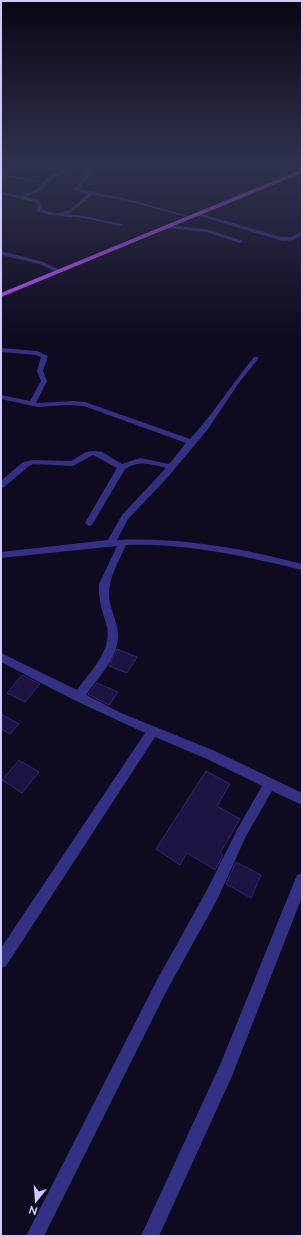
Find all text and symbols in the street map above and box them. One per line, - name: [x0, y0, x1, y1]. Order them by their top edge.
- north arrow: [16, 1181, 56, 1221]
- text: N: [27, 1203, 39, 1218]

